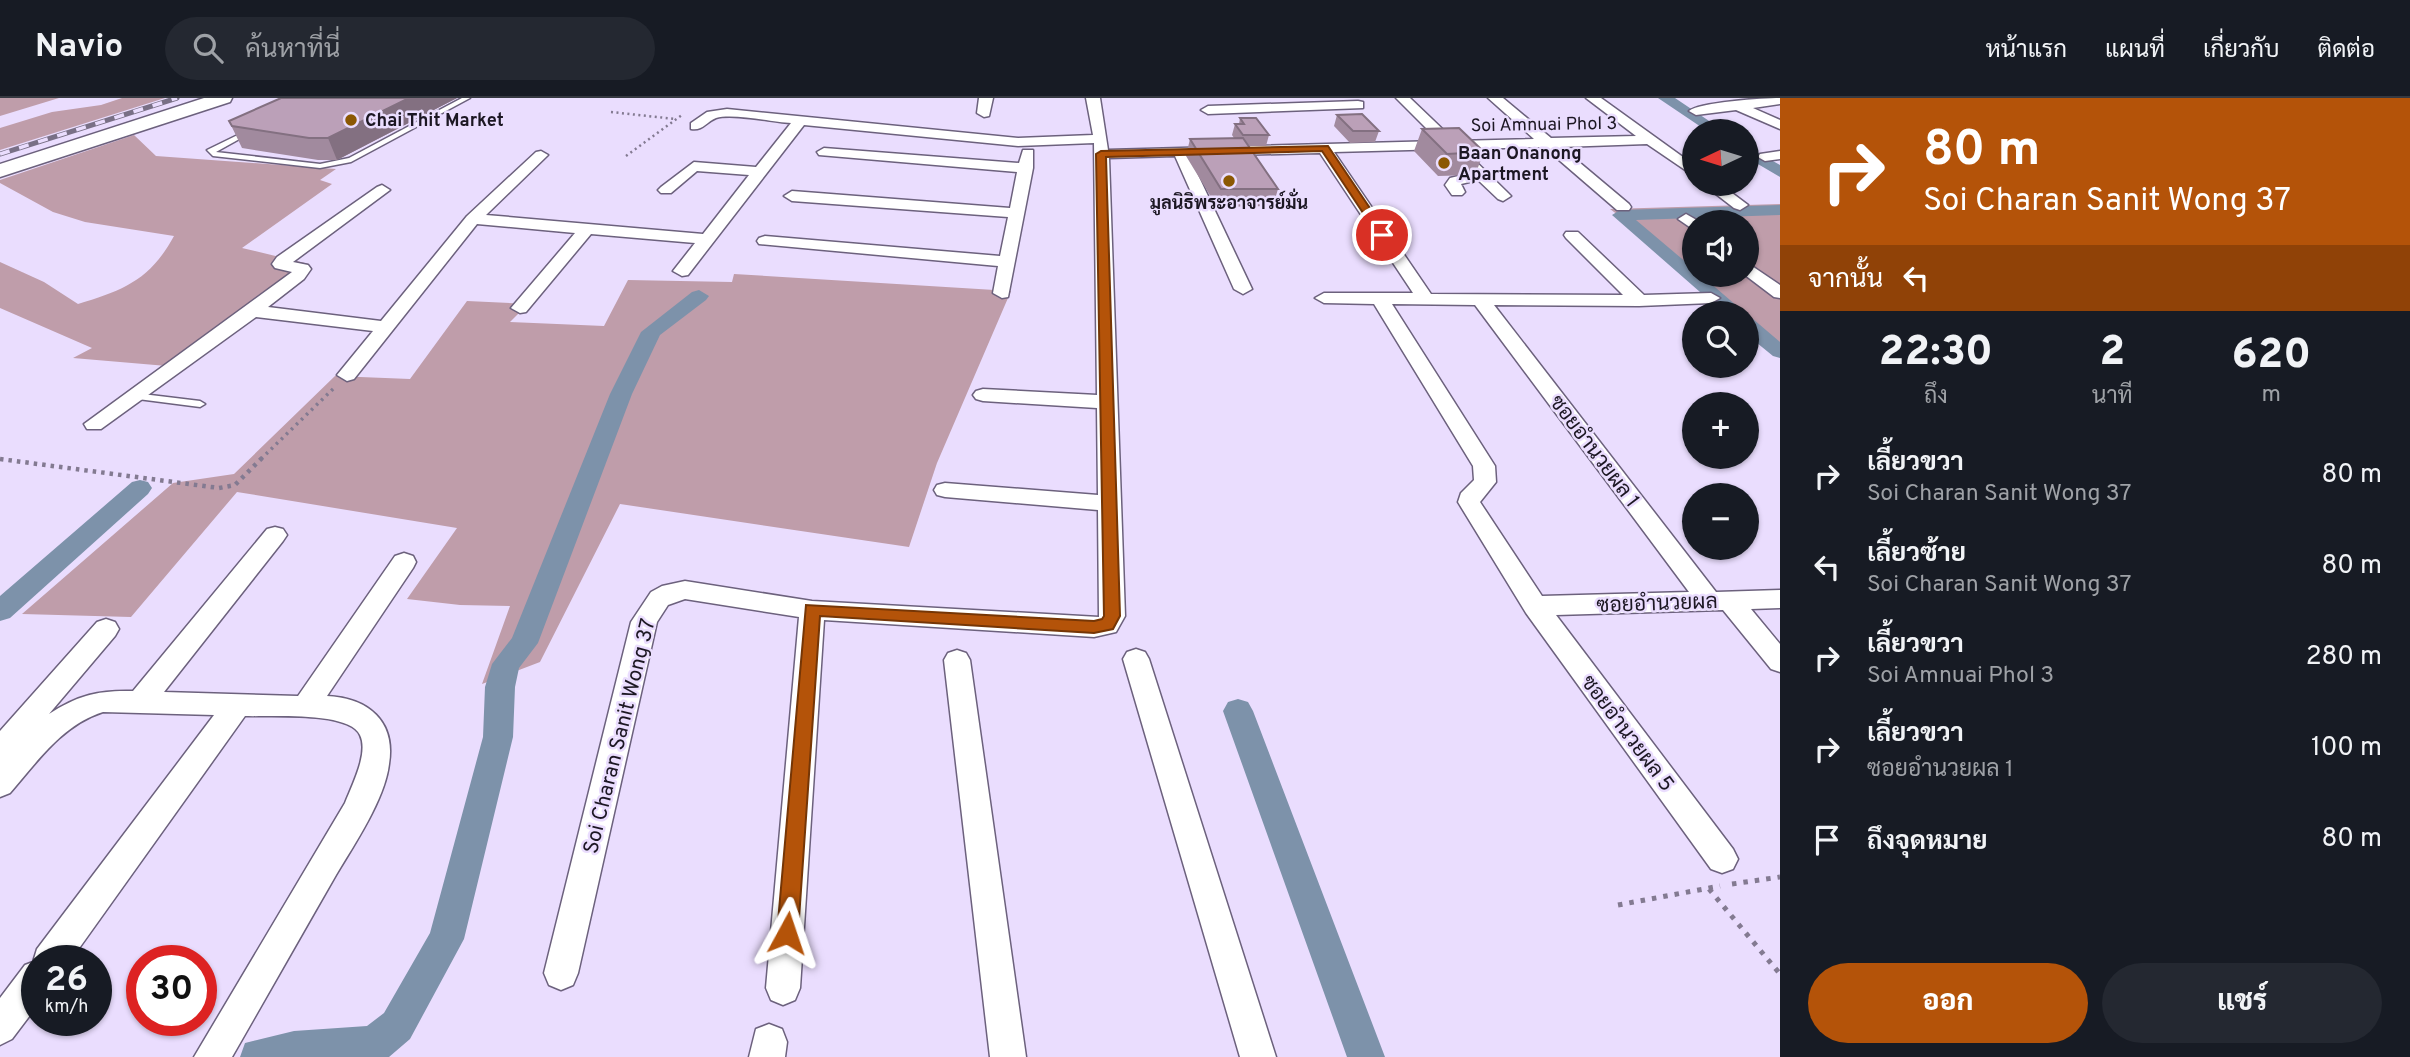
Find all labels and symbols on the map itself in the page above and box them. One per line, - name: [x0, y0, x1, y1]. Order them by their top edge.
- place label: Chai Thit Market: [365, 110, 504, 133]
- marker: Chai Thit Market: [343, 112, 359, 128]
- street label: Soi Amnuai Phol 3: [1471, 113, 1617, 138]
- north arrow: [1682, 119, 1759, 196]
- place label: Baan Onanong Apartment: [1458, 143, 1582, 187]
- marker: Baan Onanong Apartment: [1436, 155, 1452, 171]
- marker: มูลนิธิพระอาจารย์มั่น: [1221, 173, 1237, 189]
- place label: มูลนิธิพระอาจารย์มั่น: [1150, 188, 1308, 216]
- pin: [1352, 205, 1412, 265]
- street label: ซอยอำนวยผล 1: [1543, 390, 1645, 514]
- street label: ซอยอำนวยผล: [1596, 589, 1718, 620]
- street label: Soi Charan Sanit Wong 37: [578, 616, 663, 857]
- street label: ซอยอำนวยผล 5: [1574, 670, 1679, 798]
- position arrow: [750, 896, 824, 970]
- speed limit sign: 30: [126, 945, 217, 1036]

